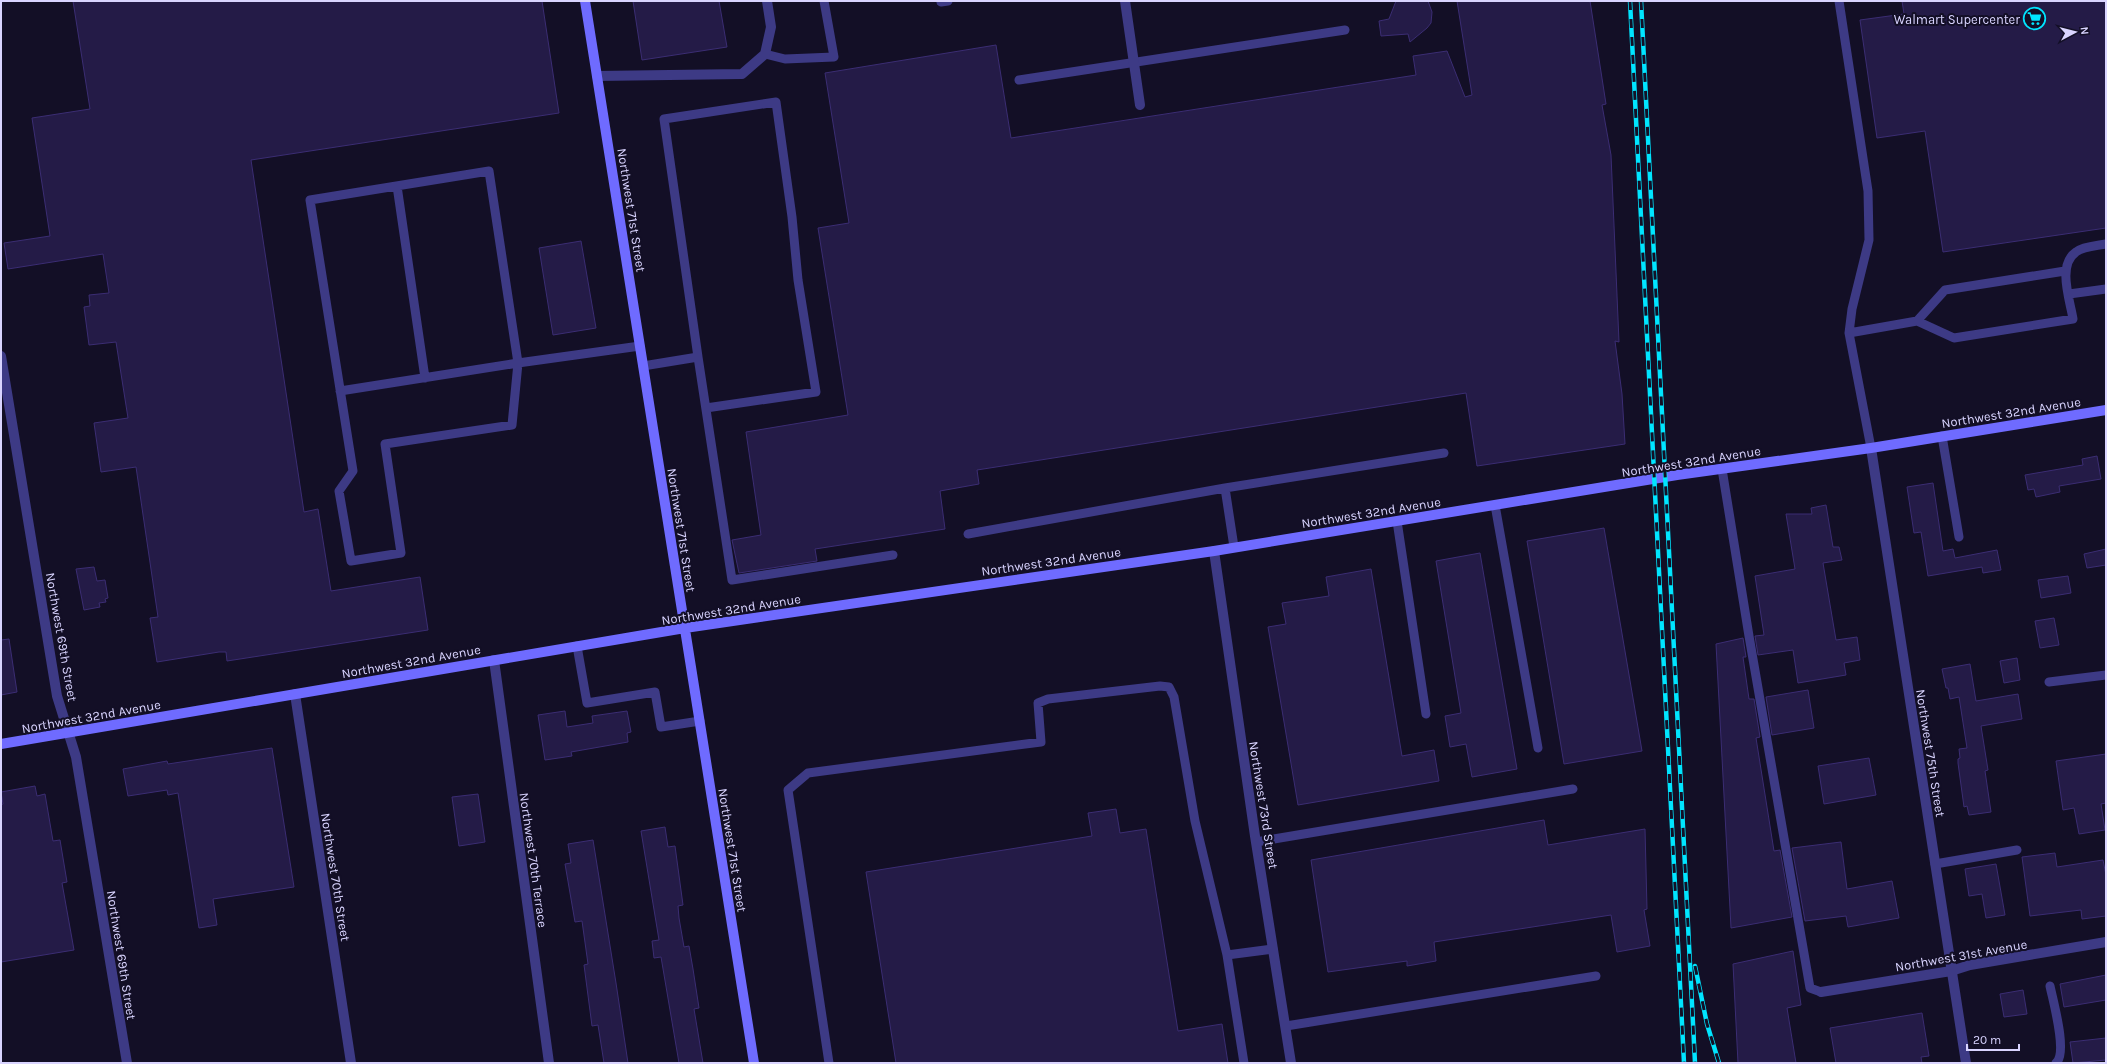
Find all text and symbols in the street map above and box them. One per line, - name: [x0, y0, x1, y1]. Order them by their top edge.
- supermarket icon: Walmart Supercenter: [2022, 6, 2048, 32]
- place label: Walmart Supercenter: [1894, 12, 2020, 27]
- north arrow: [2055, 12, 2095, 52]
- text: N: [2077, 26, 2091, 36]
- street label: Northwest 71st Street: [614, 147, 649, 273]
- street label: Northwest 32nd Avenue: [1940, 394, 2082, 431]
- street label: Northwest 32nd Avenue: [1620, 443, 1762, 480]
- street label: Northwest 71st Street: [664, 467, 699, 593]
- street label: Northwest 32nd Avenue: [1300, 494, 1442, 531]
- street label: Northwest 32nd Avenue: [980, 544, 1122, 579]
- street label: Northwest 69th Street: [43, 571, 80, 703]
- street label: Northwest 32nd Avenue: [660, 591, 802, 628]
- street label: Northwest 32nd Avenue: [340, 642, 482, 681]
- street label: Northwest 75th Street: [1913, 688, 1948, 818]
- street label: Northwest 32nd Avenue: [20, 697, 162, 736]
- street label: Northwest 73rd Street: [1246, 740, 1281, 870]
- street label: Northwest 71st Street: [715, 787, 750, 913]
- street label: Northwest 70th Terrace: [517, 792, 550, 929]
- street label: Northwest 70th Street: [318, 812, 353, 942]
- street label: Northwest 69th Street: [104, 889, 139, 1021]
- street label: Northwest 31st Avenue: [1894, 936, 2029, 975]
- scale bar: [1967, 1026, 2019, 1052]
- text: 20 m: [1973, 1033, 2001, 1047]

